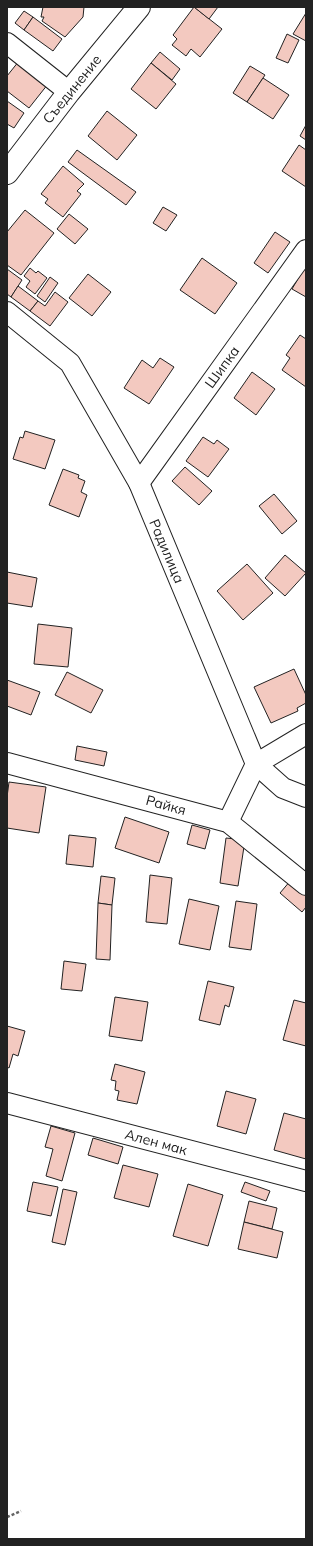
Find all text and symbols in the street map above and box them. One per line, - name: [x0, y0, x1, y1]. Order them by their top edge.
- street label: Съединение: [39, 51, 105, 127]
- street label: Шипка: [201, 342, 243, 392]
- street label: Радилица: [145, 516, 189, 586]
- street label: Райкя: [144, 791, 188, 819]
- street label: Ален мак: [123, 1125, 190, 1159]

